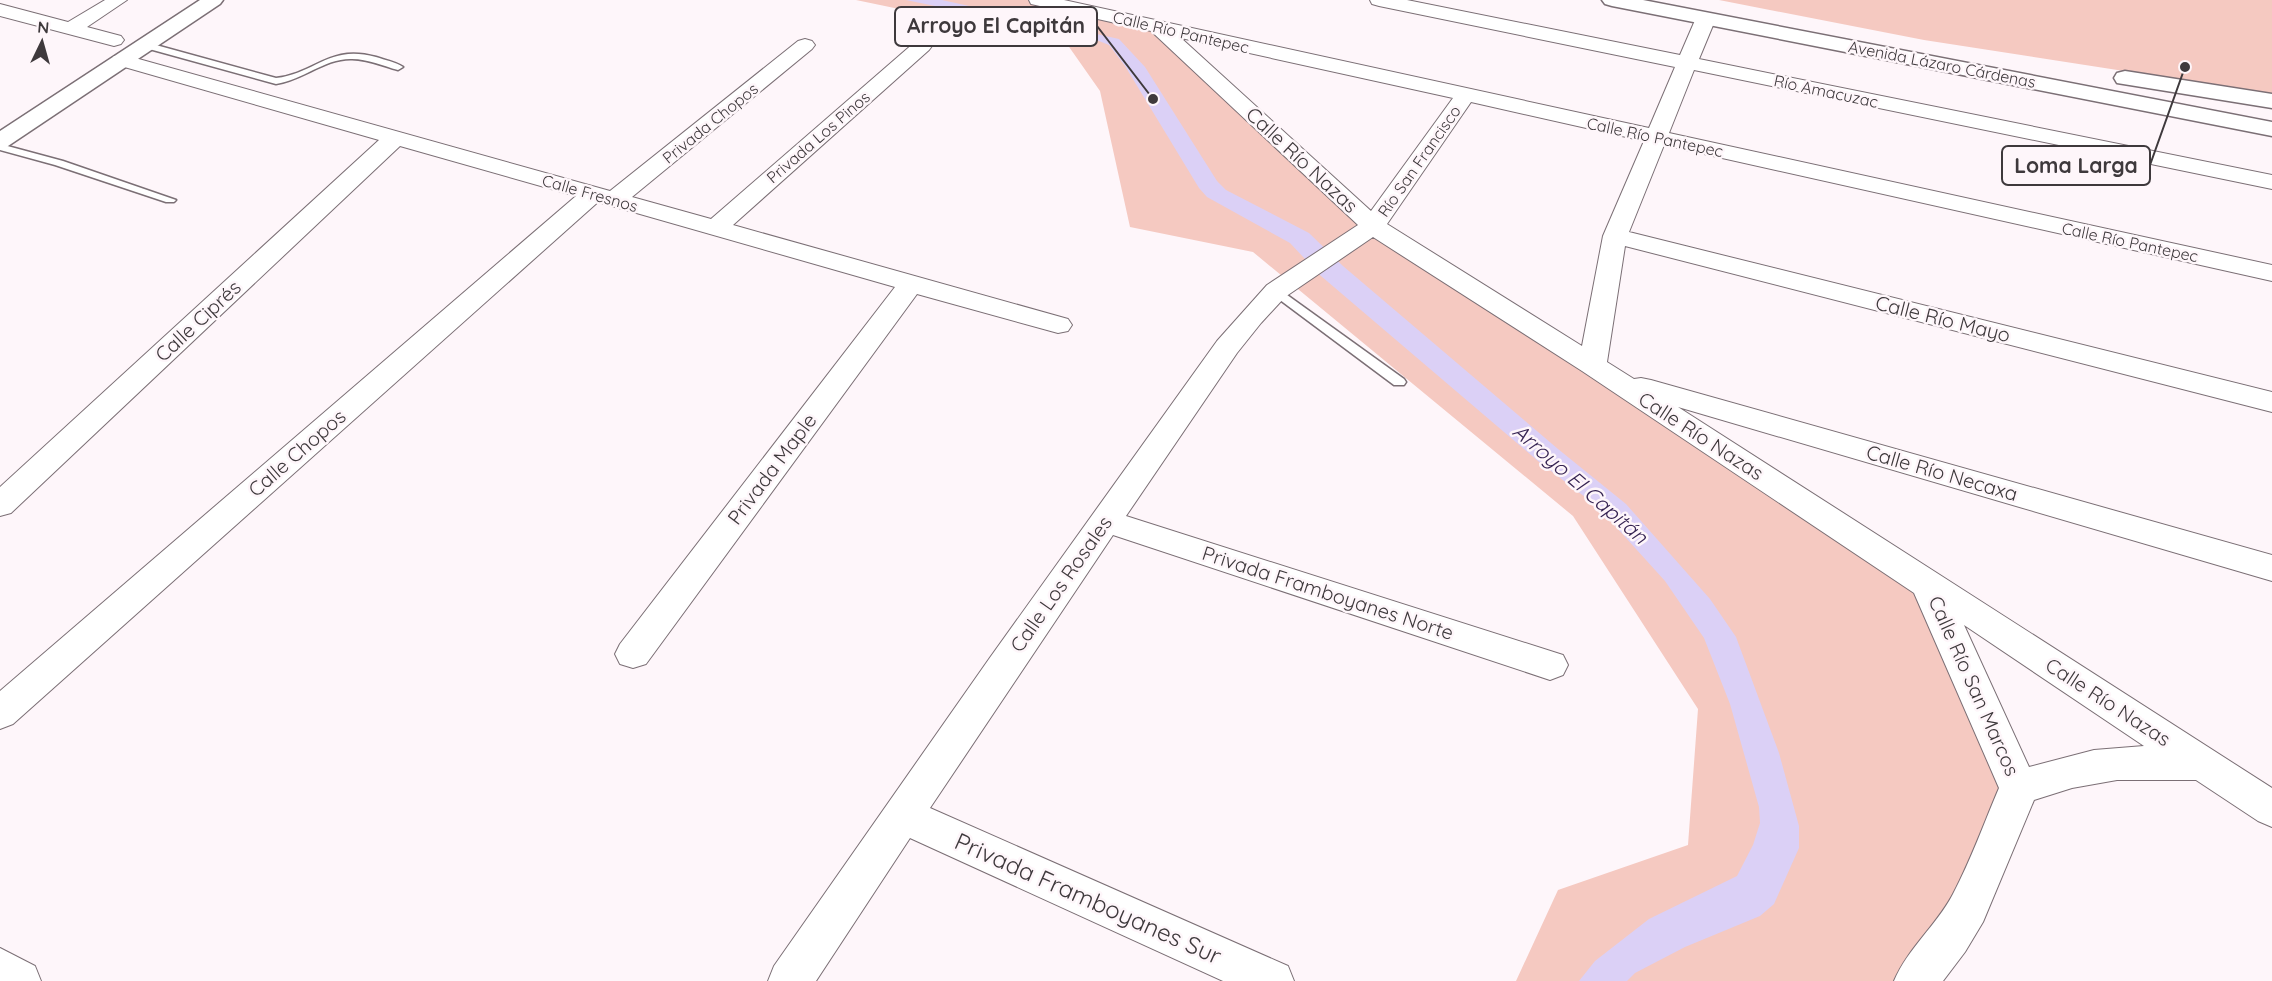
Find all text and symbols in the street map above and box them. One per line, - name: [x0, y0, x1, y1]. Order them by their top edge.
- callout: Arroyo El Capitán: [895, 7, 1097, 46]
- street label: Calle Río Pantepec: [1111, 7, 1251, 57]
- north arrow: [12, 12, 72, 72]
- text: Arroyo El Capitán: [907, 12, 1085, 38]
- text: N: [37, 17, 50, 38]
- street label: Avenida Lázaro Cárdenas: [1847, 36, 2037, 92]
- street label: Río Amacuzac: [1772, 70, 1880, 112]
- street label: Privada Chopos: [658, 78, 762, 168]
- street label: Privada Los Pinos: [762, 87, 874, 187]
- street label: Calle Río Nazas: [1241, 101, 1363, 218]
- street label: Río San Francisco: [1373, 101, 1465, 221]
- street label: Calle Río Pantepec: [1585, 113, 1725, 161]
- callout: Loma Larga: [2002, 146, 2150, 185]
- text: Loma Larga: [2014, 152, 2138, 178]
- street label: Calle Fresnos: [540, 170, 640, 216]
- street label: Calle Río Pantepec: [2060, 218, 2200, 266]
- street label: Calle Ciprés: [150, 275, 246, 367]
- street label: Calle Río Mayo: [1873, 290, 2013, 347]
- street label: Calle Río Nazas: [1634, 386, 1768, 485]
- street label: Calle Chopos: [243, 403, 351, 502]
- street label: Privada Maple: [722, 408, 822, 529]
- water label: Arroyo El Capitán: [1508, 418, 1654, 549]
- street label: Calle Río Necaxa: [1864, 439, 2021, 506]
- street label: Calle Los Rosales: [1004, 511, 1117, 657]
- street label: Privada Framboyanes Norte: [1199, 540, 1457, 645]
- street label: Calle Río San Marcos: [1924, 592, 2025, 780]
- street label: Calle Río Nazas: [2041, 652, 2175, 751]
- street label: Privada Framboyanes Sur: [950, 826, 1227, 971]

